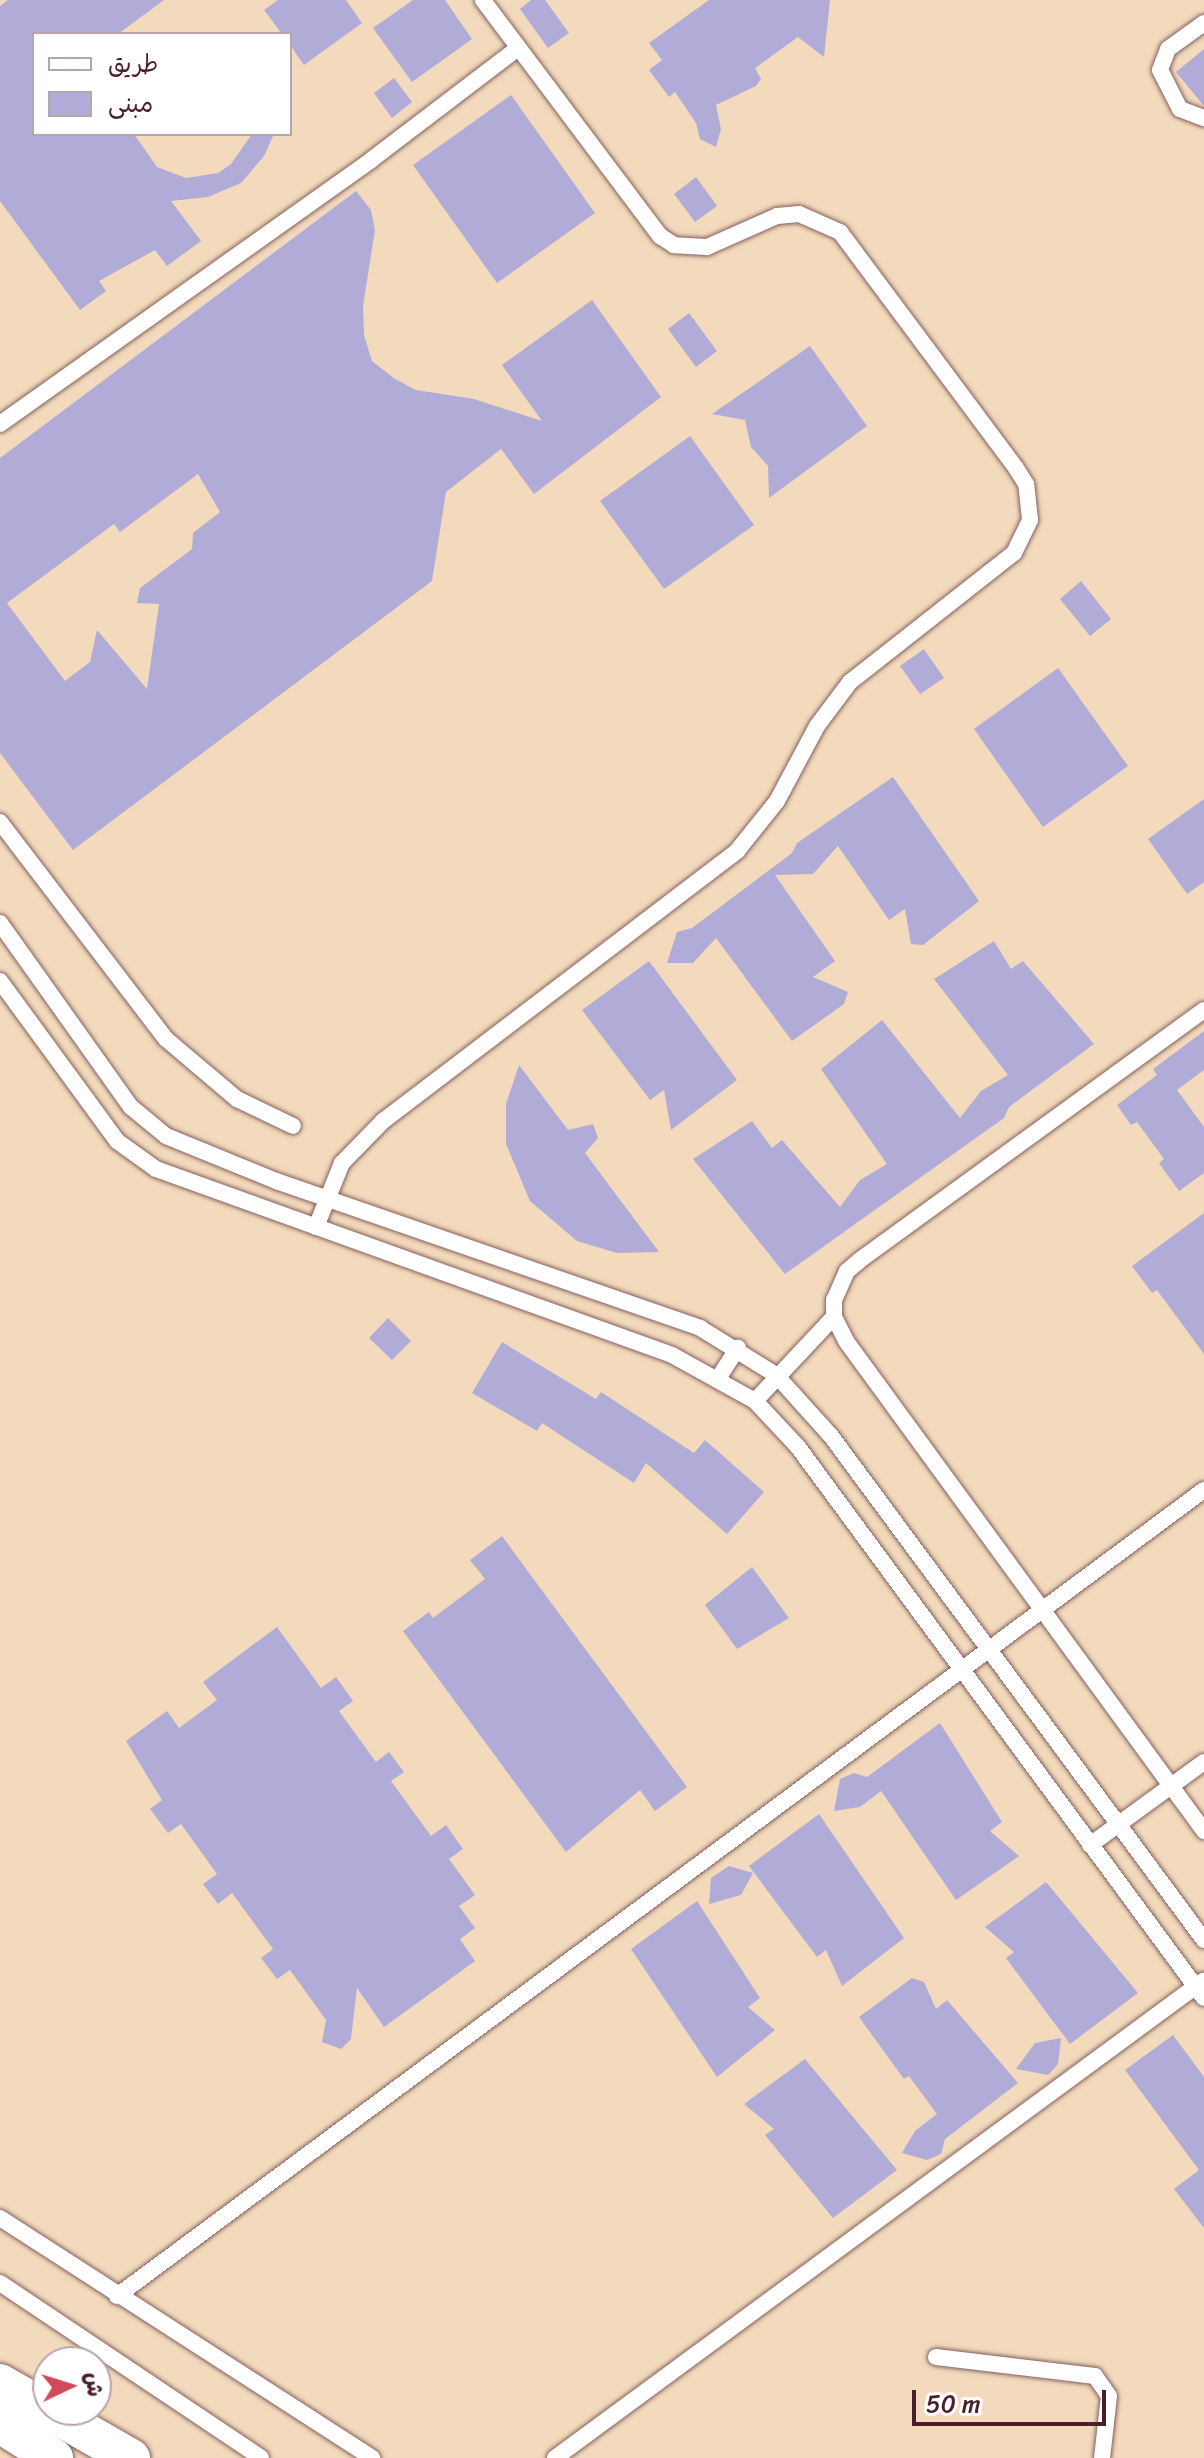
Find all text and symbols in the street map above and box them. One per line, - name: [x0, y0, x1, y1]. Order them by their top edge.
- legend: [32, 32, 292, 136]
- text: طريق: [108, 43, 158, 85]
- text: مبنى: [108, 83, 153, 125]
- north arrow: [32, 2346, 112, 2426]
- text: ش: [74, 2371, 115, 2398]
- scale bar: [916, 2374, 1110, 2424]
- text: 50 m: [926, 2383, 981, 2425]

